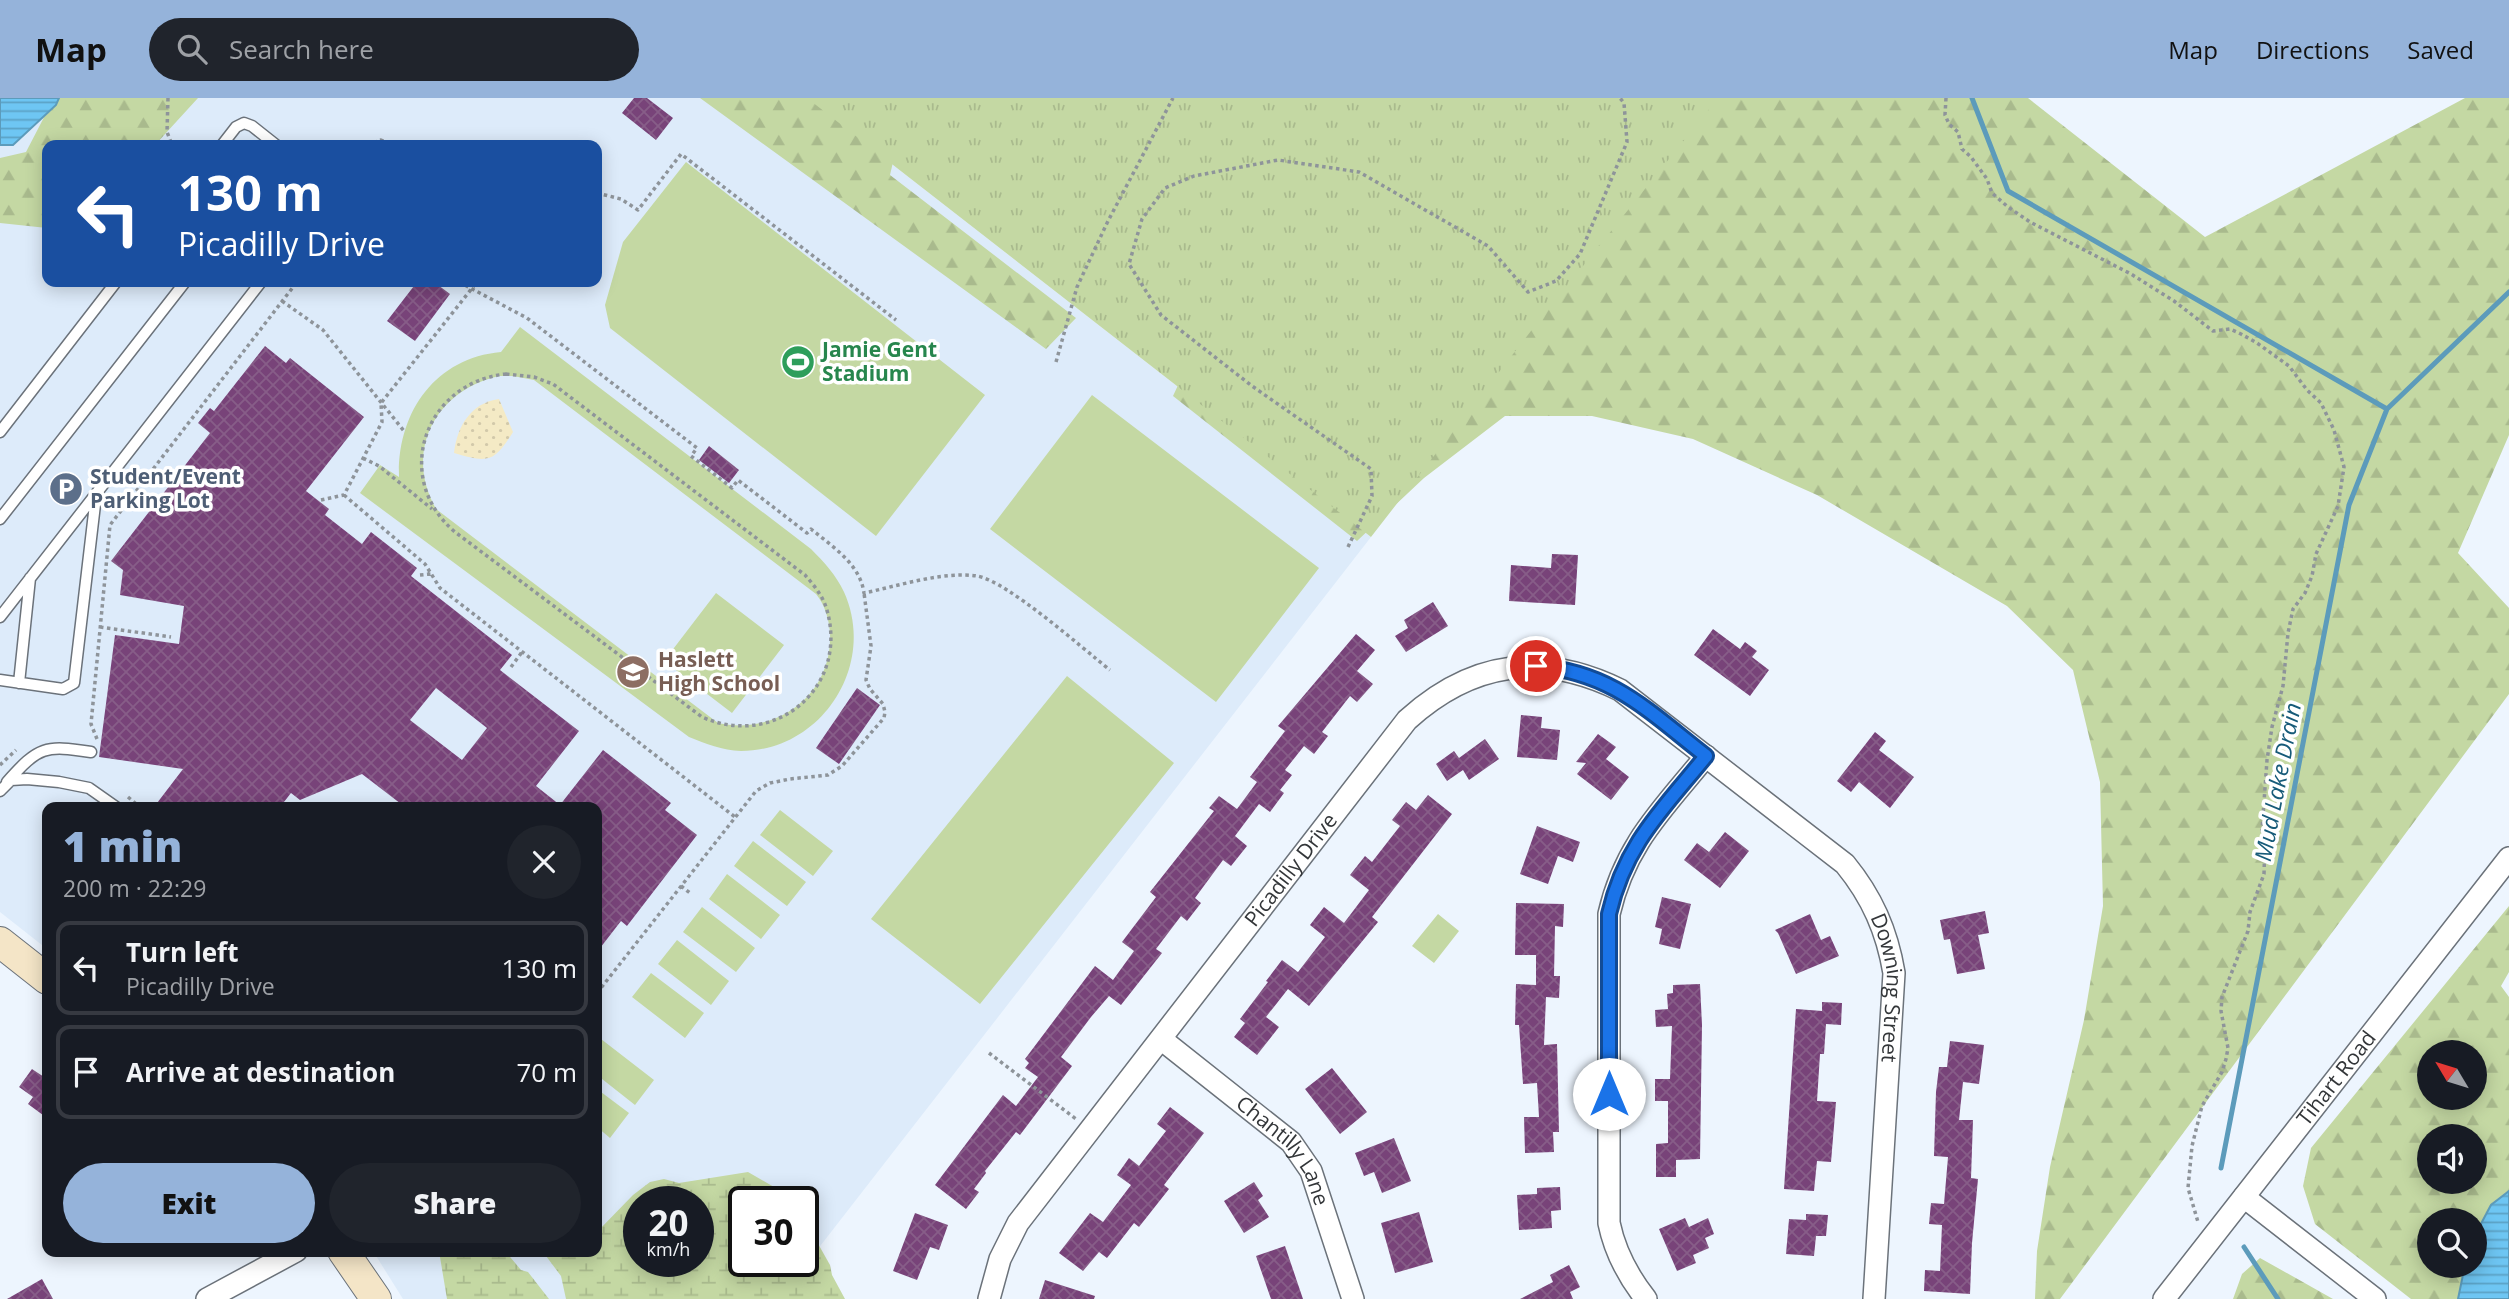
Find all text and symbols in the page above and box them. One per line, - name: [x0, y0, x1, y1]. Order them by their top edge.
- search box: [149, 18, 639, 81]
- text: Map: [35, 27, 107, 72]
- icon: search: [173, 30, 211, 68]
- text: Search here: [229, 31, 374, 67]
- text: Map: [2168, 33, 2218, 66]
- text: Directions: [2256, 33, 2369, 66]
- text: Saved: [2407, 33, 2474, 66]
- text: 130 m: [178, 159, 323, 225]
- icon: left: [63, 168, 154, 259]
- text: Picadilly Drive: [178, 222, 385, 265]
- place label: Jamie Gent Stadium: [820, 335, 937, 387]
- sports icon: Jamie Gent Stadium: [779, 343, 817, 381]
- place label: Student/Event Parking Lot: [90, 462, 241, 514]
- parking icon: Student/Event Parking Lot: [47, 470, 85, 508]
- pin: [1506, 636, 1566, 696]
- place label: Haslett High School: [658, 645, 780, 697]
- icon: arrive: [1517, 647, 1555, 685]
- school or university icon: Haslett High School: [614, 653, 652, 691]
- water label: Mud Lake Drain: [2246, 700, 2308, 864]
- street label: Picadilly Drive: [1238, 807, 1343, 932]
- text: 1 min: [63, 817, 182, 874]
- button: close: [507, 825, 581, 899]
- text: 200 m · 22:29: [63, 872, 206, 904]
- street label: Downing Street: [1865, 909, 1909, 1063]
- text: Turn left: [126, 934, 238, 970]
- icon: left: [67, 949, 105, 987]
- text: 130 m: [502, 950, 577, 986]
- text: Picadilly Drive: [126, 970, 275, 1002]
- street label: Tihart Road: [2290, 1025, 2382, 1131]
- north arrow: [2417, 1040, 2487, 1110]
- map controls: [2417, 1040, 2487, 1278]
- icon: arrive: [67, 1053, 105, 1091]
- text: Arrive at destination: [126, 1054, 395, 1090]
- text: 70 m: [516, 1054, 577, 1090]
- position arrow: [1572, 1057, 1646, 1131]
- street label: Chantilly Lane: [1231, 1089, 1336, 1209]
- button: sound: [2417, 1124, 2487, 1194]
- button: Exit: [63, 1163, 315, 1243]
- button: Share: [329, 1163, 581, 1243]
- speed limit sign: 30: [728, 1186, 819, 1277]
- text: 20: [648, 1199, 689, 1246]
- button: search: [2417, 1208, 2487, 1278]
- text: km/h: [647, 1237, 690, 1261]

